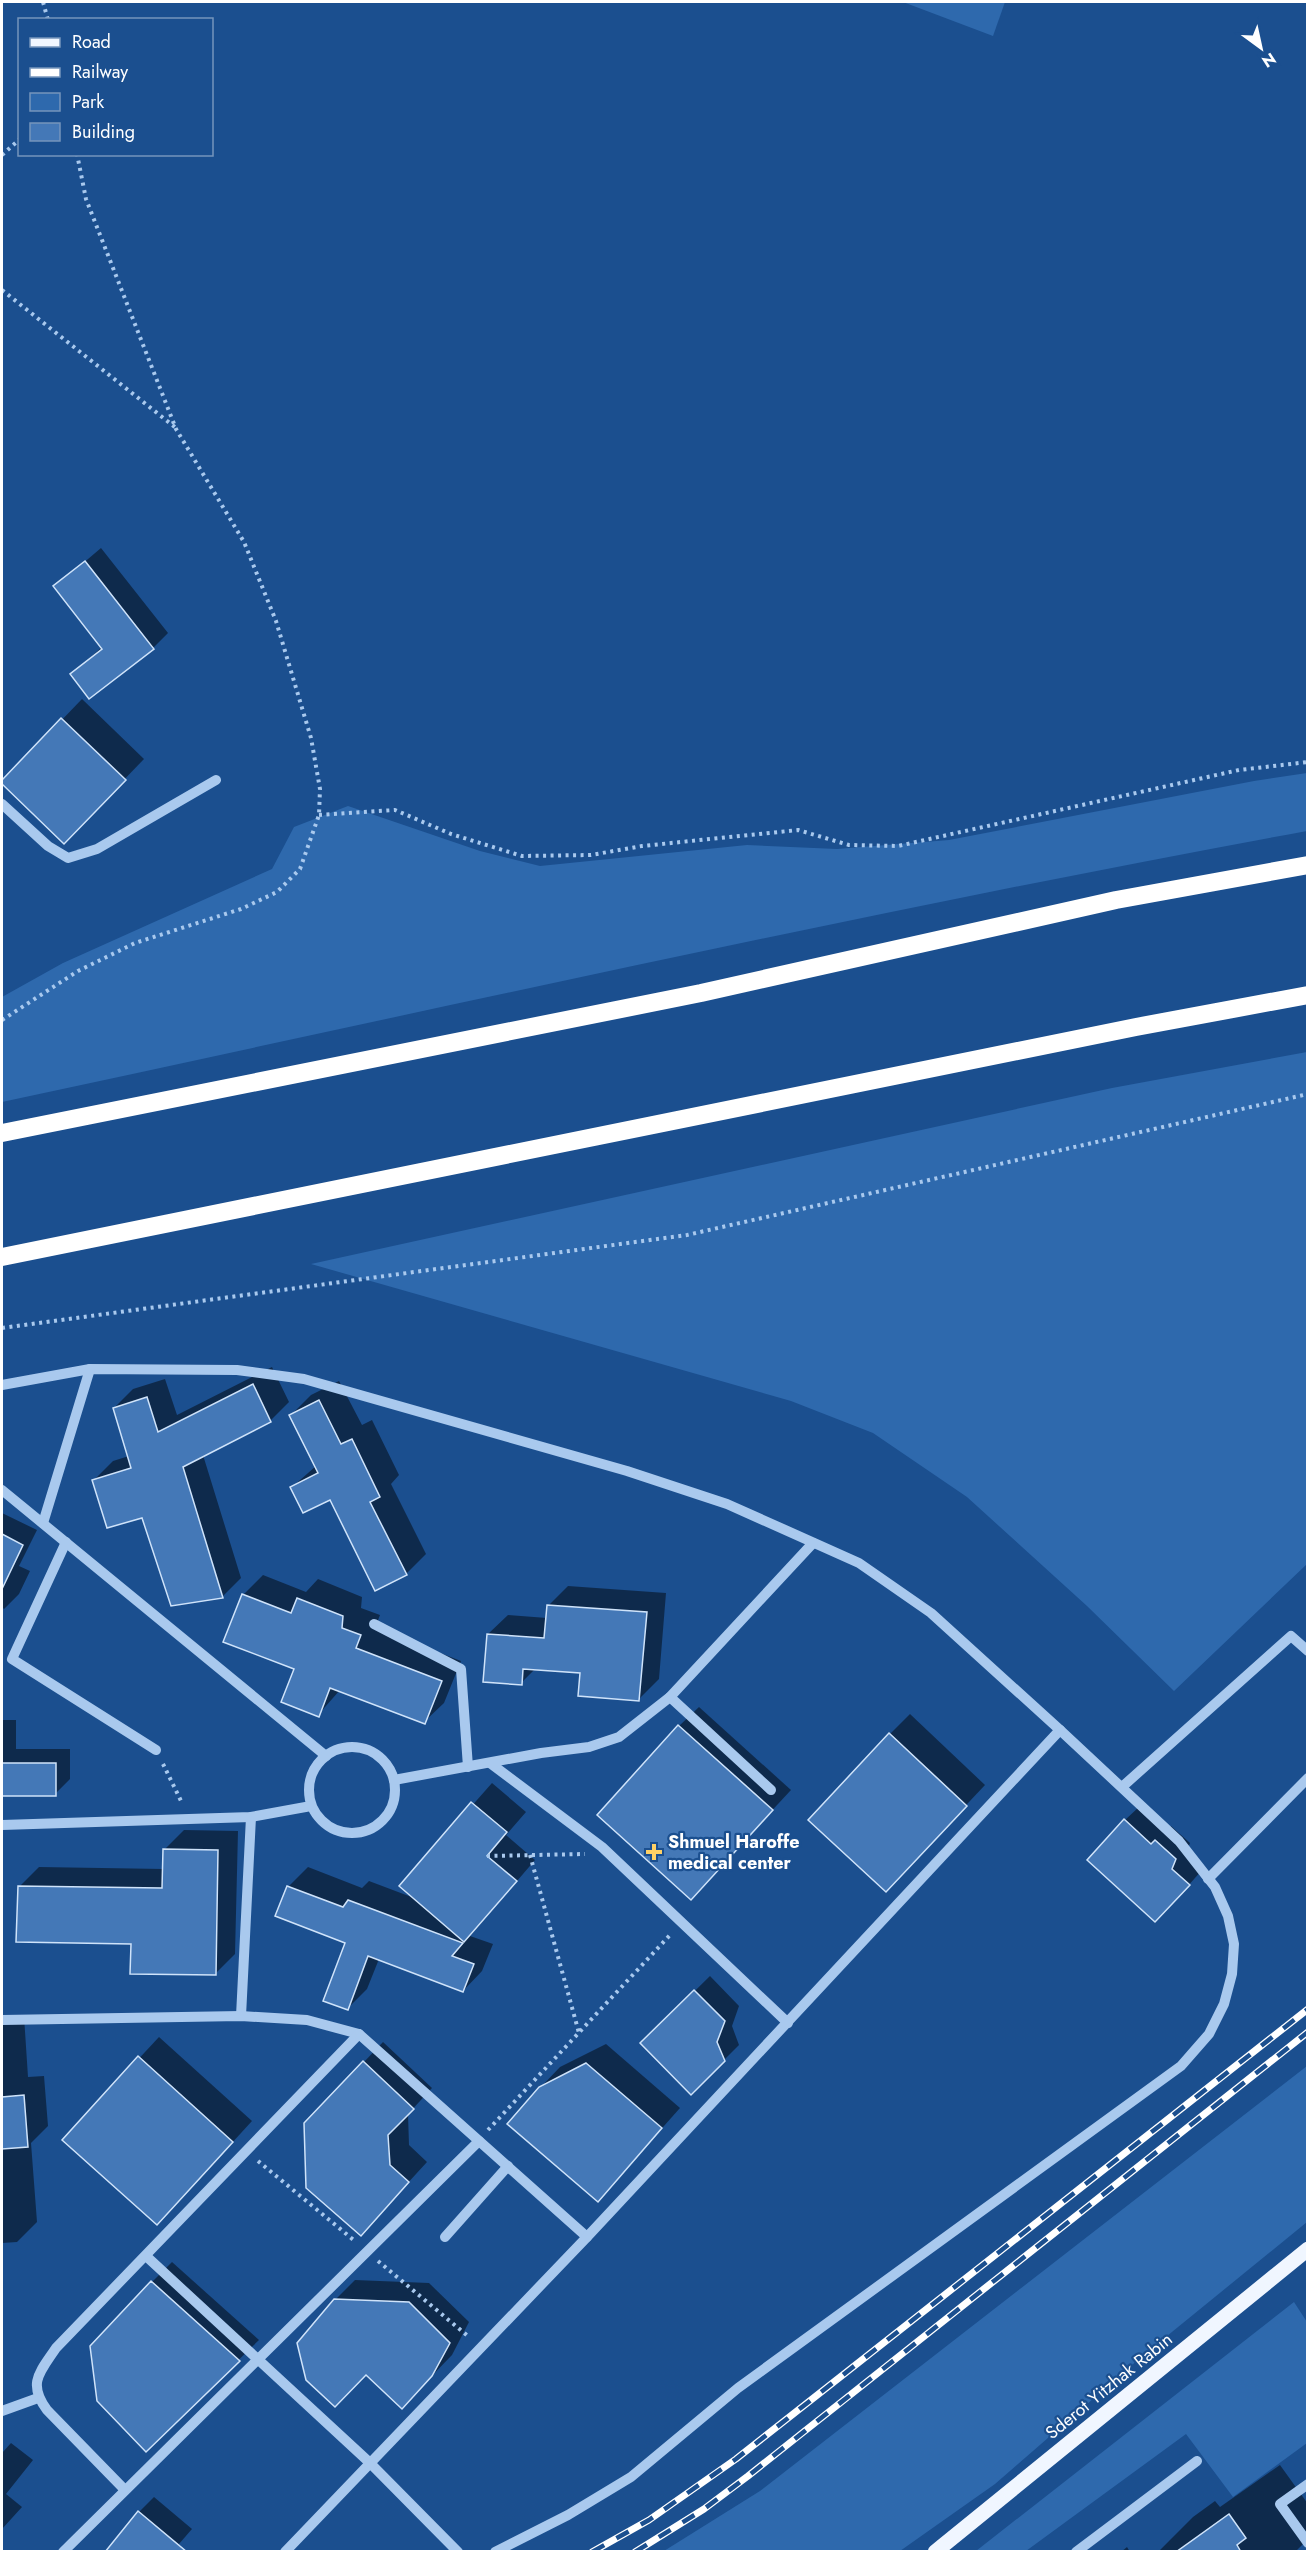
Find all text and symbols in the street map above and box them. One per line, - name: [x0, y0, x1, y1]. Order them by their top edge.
- legend: [18, 18, 213, 156]
- north arrow: [1231, 18, 1291, 78]
- text: Road: [72, 29, 111, 55]
- text: N: [1257, 47, 1280, 73]
- text: Railway: [72, 59, 128, 85]
- text: Park: [72, 89, 104, 115]
- text: Building: [72, 119, 135, 145]
- place label: Shmuel Haroffe medical center: [668, 1829, 799, 1876]
- marker: Shmuel Haroffe medical center: [645, 1843, 663, 1861]
- street label: Sderot Yitzhak Rabin: [1040, 2327, 1178, 2445]

